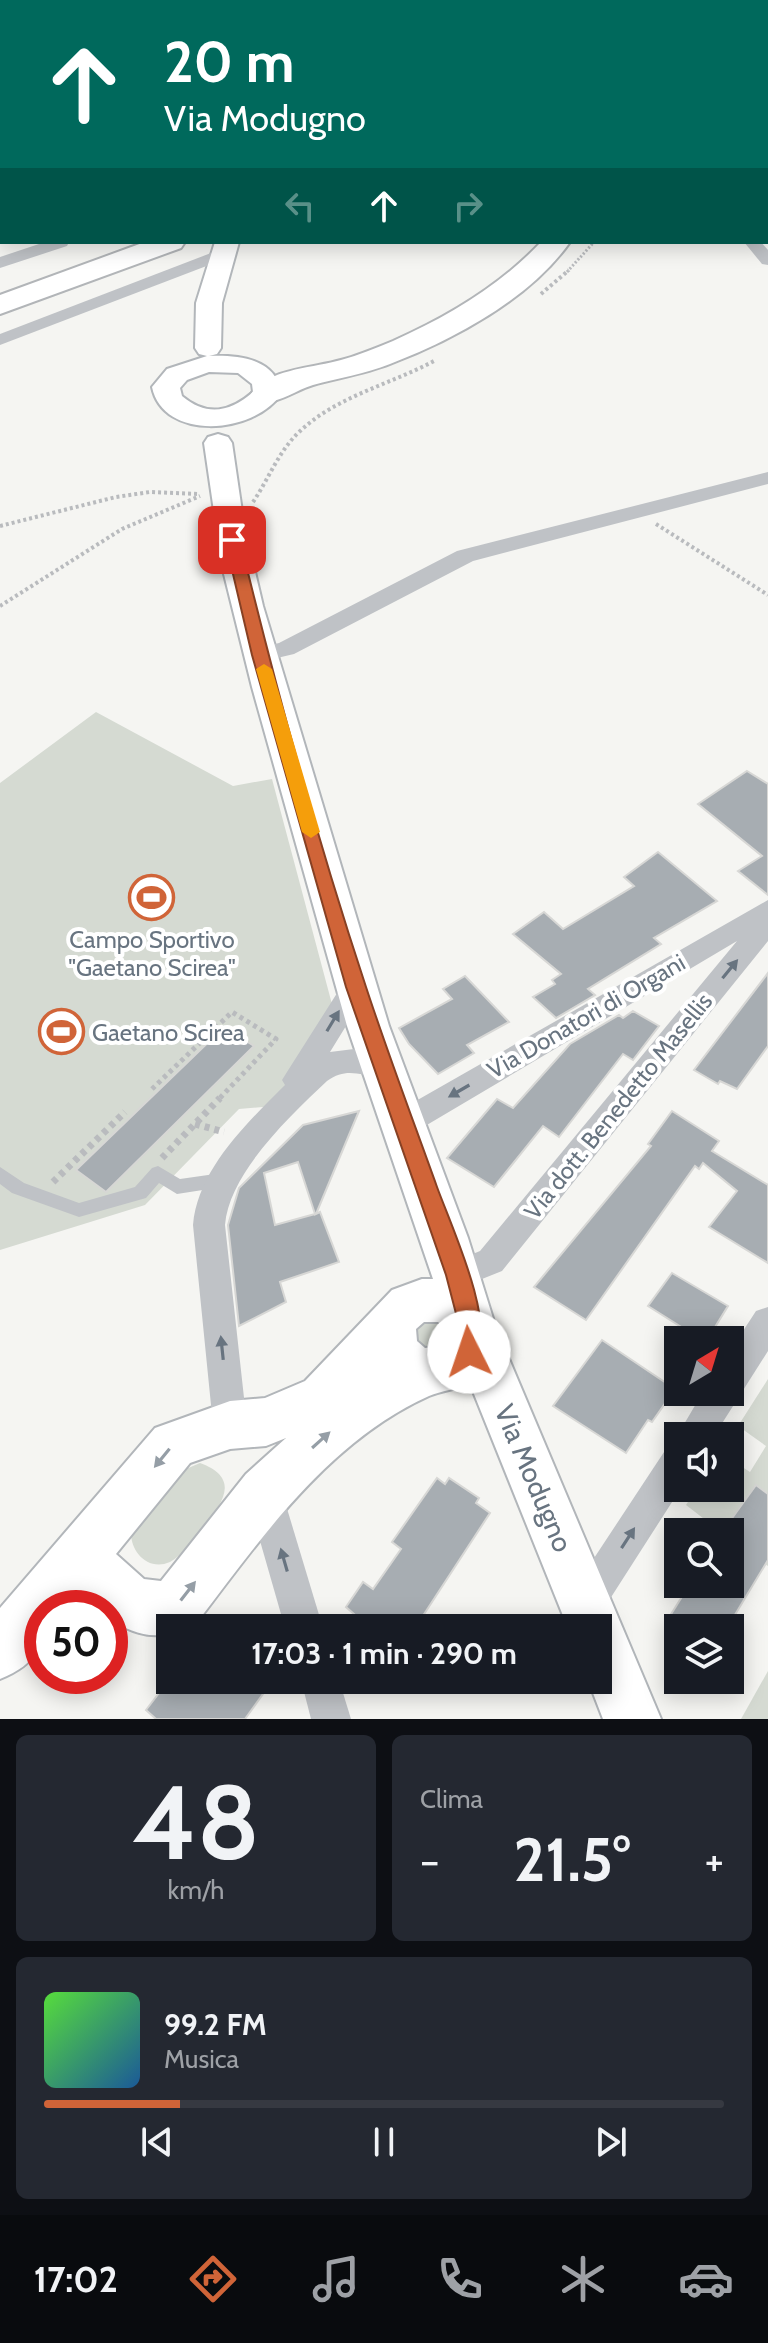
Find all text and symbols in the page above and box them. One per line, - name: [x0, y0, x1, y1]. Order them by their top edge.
- text: 20 m: [164, 28, 294, 96]
- icon: ahead: [32, 32, 136, 136]
- text: Via Modugno: [164, 96, 366, 140]
- icon: left: [278, 184, 322, 228]
- icon: ahead: [362, 184, 406, 228]
- icon: right: [446, 184, 490, 228]
- pin: [198, 506, 266, 574]
- icon: arrive: [210, 518, 254, 562]
- sports icon: Campo Sportivo "Gaetano Scirea": [128, 873, 176, 921]
- place label: Campo Sportivo "Gaetano Scirea": [68, 925, 236, 982]
- street label: Via Donatori di Organi: [482, 948, 690, 1084]
- one-way arrow: [721, 959, 738, 979]
- street label: Via dott. Benedetto Masellis: [518, 987, 718, 1225]
- sports icon: Gaetano Scirea: [37, 1008, 85, 1056]
- one-way arrow: [326, 1010, 340, 1032]
- place label: Gaetano Scirea: [92, 1018, 245, 1047]
- one-way arrow: [448, 1084, 470, 1098]
- position arrow: [427, 1310, 511, 1394]
- north arrow: [664, 1326, 744, 1406]
- map controls: [664, 1326, 744, 1694]
- one-way arrow: [216, 1335, 229, 1360]
- street label: Via Modugno: [488, 1399, 580, 1557]
- button: sound: [664, 1422, 744, 1502]
- one-way arrow: [312, 1431, 331, 1449]
- one-way arrow: [154, 1448, 171, 1468]
- button: search: [664, 1518, 744, 1598]
- one-way arrow: [620, 1527, 635, 1548]
- one-way arrow: [277, 1548, 290, 1572]
- one-way arrow: [179, 1581, 195, 1601]
- speed limit sign: 50: [24, 1590, 128, 1694]
- button: layers: [664, 1614, 744, 1694]
- text: 17:03 · 1 min · 290 m: [251, 1635, 517, 1672]
- text: 48: [132, 1759, 260, 1885]
- text: Clima: [420, 1783, 483, 1815]
- text: 21.5°: [514, 1823, 630, 1896]
- text: −: [420, 1834, 439, 1887]
- text: +: [705, 1834, 724, 1887]
- text: km/h: [168, 1874, 224, 1906]
- text: 99.2 FM: [164, 2006, 267, 2043]
- text: Musica: [164, 2043, 239, 2075]
- icon: previous: [135, 2120, 179, 2164]
- icon: pause: [362, 2120, 406, 2164]
- icon: next: [589, 2120, 633, 2164]
- icon: directions: [185, 2251, 241, 2307]
- icon: music: [308, 2251, 364, 2307]
- icon: phone: [432, 2251, 488, 2307]
- icon: climate: [555, 2251, 611, 2307]
- icon: car: [678, 2251, 734, 2307]
- text: 17:02: [34, 2257, 118, 2301]

